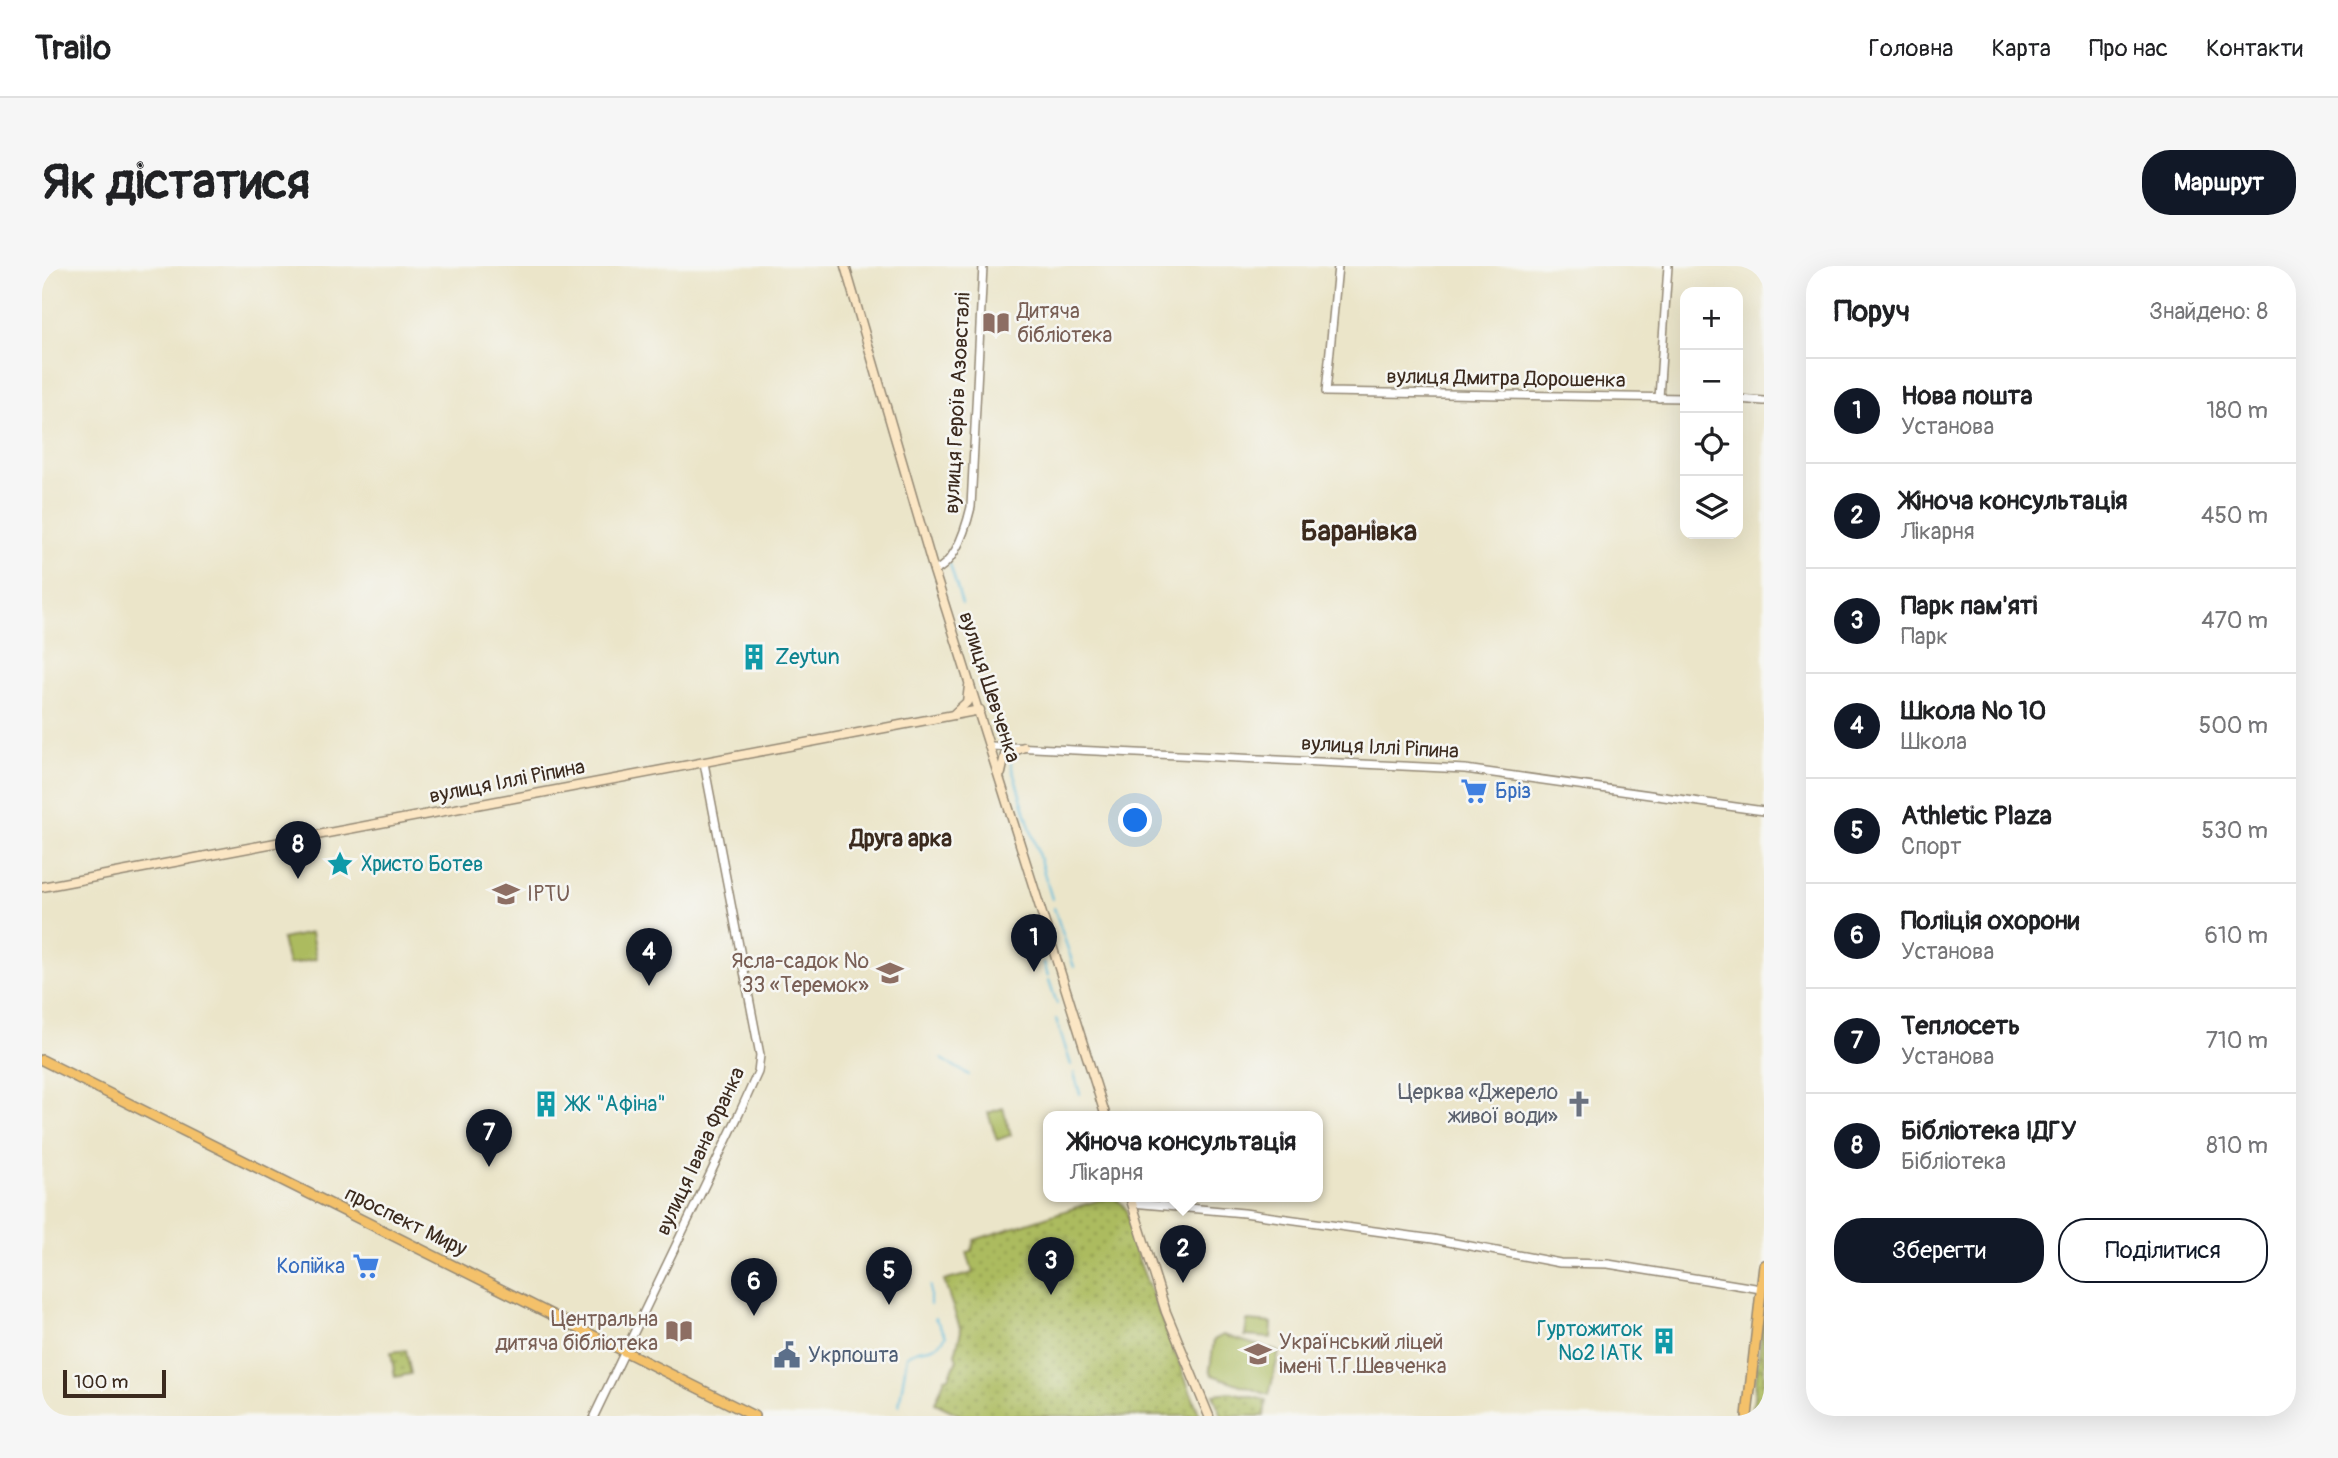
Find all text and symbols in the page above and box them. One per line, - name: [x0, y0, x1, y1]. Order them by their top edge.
- text: Trailo: [35, 28, 111, 69]
- text: Головна: [1869, 34, 1953, 63]
- text: Карта: [1991, 34, 2051, 63]
- text: Про нас: [2089, 34, 2168, 63]
- text: Контакти: [2206, 34, 2303, 63]
- button: Маршрут: [2142, 150, 2296, 215]
- text: Як дістатися: [42, 152, 310, 213]
- map controls: [1680, 287, 1743, 539]
- button: +: [1680, 287, 1743, 350]
- street label: вулиця Героїв Азовсталі: [938, 291, 977, 514]
- text: Поруч: [1834, 293, 1910, 330]
- text: Знайдено: 8: [2149, 297, 2268, 326]
- place label: Дитяча бібліотека: [1016, 298, 1112, 349]
- library icon: Дитяча бібліотека: [981, 308, 1011, 338]
- button: −: [1680, 350, 1743, 413]
- street label: вулиця Дмитра Дорошенка: [1386, 363, 1626, 394]
- text: Нова пошта: [1901, 380, 2033, 412]
- text: 1: [1853, 396, 1862, 425]
- text: 180 m: [2206, 396, 2268, 425]
- text: Установа: [1901, 412, 1994, 441]
- button: locate: [1680, 413, 1743, 476]
- button: layers: [1680, 476, 1743, 539]
- text: Жіноча консультація: [1901, 485, 2128, 517]
- text: 2: [1851, 501, 1863, 530]
- text: 450 m: [2201, 501, 2268, 530]
- district label: Баранівка: [1301, 514, 1417, 549]
- text: Лікарня: [1901, 517, 1975, 546]
- text: Парк пам'яті: [1901, 590, 2038, 622]
- text: 3: [1851, 606, 1863, 635]
- text: 470 m: [2201, 606, 2268, 635]
- street label: вулиця Шевченка: [952, 608, 1027, 766]
- text: Парк: [1901, 622, 1948, 651]
- building icon: Zeytun: [739, 642, 769, 672]
- place label: Zeytun: [775, 644, 840, 671]
- text: Школа № 10: [1901, 695, 2046, 727]
- text: 4: [1850, 711, 1864, 740]
- text: 500 m: [2199, 711, 2268, 740]
- text: Школа: [1901, 727, 1967, 756]
- street label: вулиця Іллі Ріпина: [1300, 730, 1460, 765]
- street label: вулиця Іллі Ріпина: [427, 753, 587, 810]
- supermarket icon: Бріз: [1459, 776, 1489, 806]
- place label: Бріз: [1495, 778, 1531, 805]
- text: Athletic Plaza: [1901, 800, 2052, 832]
- your location: [1118, 803, 1152, 837]
- text: 5: [1851, 816, 1863, 845]
- text: 530 m: [2202, 816, 2268, 845]
- pin: 8: [275, 821, 321, 879]
- district label: Друга арка: [848, 824, 952, 853]
- text: Спорт: [1901, 832, 1962, 861]
- place icon: Христо Ботев: [325, 849, 355, 879]
- place label: Христо Ботев: [361, 851, 483, 878]
- school or university icon: IPTU: [491, 879, 521, 909]
- place label: IPTU: [527, 881, 570, 908]
- text: Поліція охорони: [1901, 905, 2079, 937]
- pin: 1: [1011, 914, 1057, 972]
- text: 6: [1850, 921, 1864, 950]
- text: 610 m: [2204, 921, 2268, 950]
- pin: 4: [626, 928, 672, 986]
- text: Установа: [1901, 937, 1994, 966]
- place label: Ясла-садок № 33 «Теремок»: [731, 948, 869, 999]
- school or university icon: Ясла-садок № 33 «Теремок»: [875, 958, 905, 988]
- text: Теплосеть: [1901, 1010, 2020, 1042]
- text: 7: [1851, 1026, 1863, 1055]
- text: 710 m: [2206, 1026, 2268, 1055]
- text: Установа: [1901, 1042, 1994, 1071]
- street label: вулиця Івана Франка: [650, 1063, 751, 1240]
- place label: Церква «Джерело живої води»: [1398, 1079, 1558, 1130]
- building icon: ЖК "Афіна": [531, 1089, 561, 1119]
- church icon: Церква «Джерело живої води»: [1564, 1089, 1594, 1119]
- place label: ЖК "Афіна": [564, 1091, 666, 1118]
- pin: 7: [466, 1109, 512, 1167]
- popup: [1043, 1111, 1323, 1202]
- text: Бібліотека ІДГУ: [1901, 1115, 2076, 1147]
- text: Жіноча консультація: [1070, 1126, 1296, 1158]
- text: 8: [1851, 1131, 1863, 1160]
- text: 810 m: [2206, 1131, 2268, 1160]
- text: Бібліотека: [1901, 1147, 2006, 1176]
- text: Лікарня: [1070, 1158, 1143, 1187]
- street label: проспект Миру: [340, 1180, 471, 1263]
- button: Зберегти: [1834, 1218, 2044, 1283]
- button: Поділитися: [2058, 1218, 2268, 1283]
- pin: 2: [1160, 1225, 1206, 1283]
- pin: 3: [1028, 1237, 1074, 1295]
- pin: 5: [866, 1247, 912, 1305]
- supermarket icon: Копійка: [351, 1251, 381, 1281]
- place label: Копійка: [277, 1253, 345, 1280]
- pin: 6: [731, 1258, 777, 1316]
- place label: Центральна дитяча бібліотека: [495, 1306, 658, 1357]
- library icon: Центральна дитяча бібліотека: [664, 1316, 694, 1346]
- place label: Гуртожиток №2 ІАТК: [1537, 1316, 1643, 1367]
- building icon: Гуртожиток №2 ІАТК: [1649, 1326, 1679, 1356]
- place label: Український ліцей імені Т.Г.Шевченка: [1279, 1329, 1447, 1380]
- school or university icon: Український ліцей імені Т.Г.Шевченка: [1243, 1339, 1273, 1369]
- public building icon: Укрпошта: [772, 1340, 802, 1370]
- place label: Укрпошта: [808, 1342, 898, 1369]
- scale bar: [63, 1367, 166, 1399]
- text: 100 m: [74, 1370, 128, 1394]

